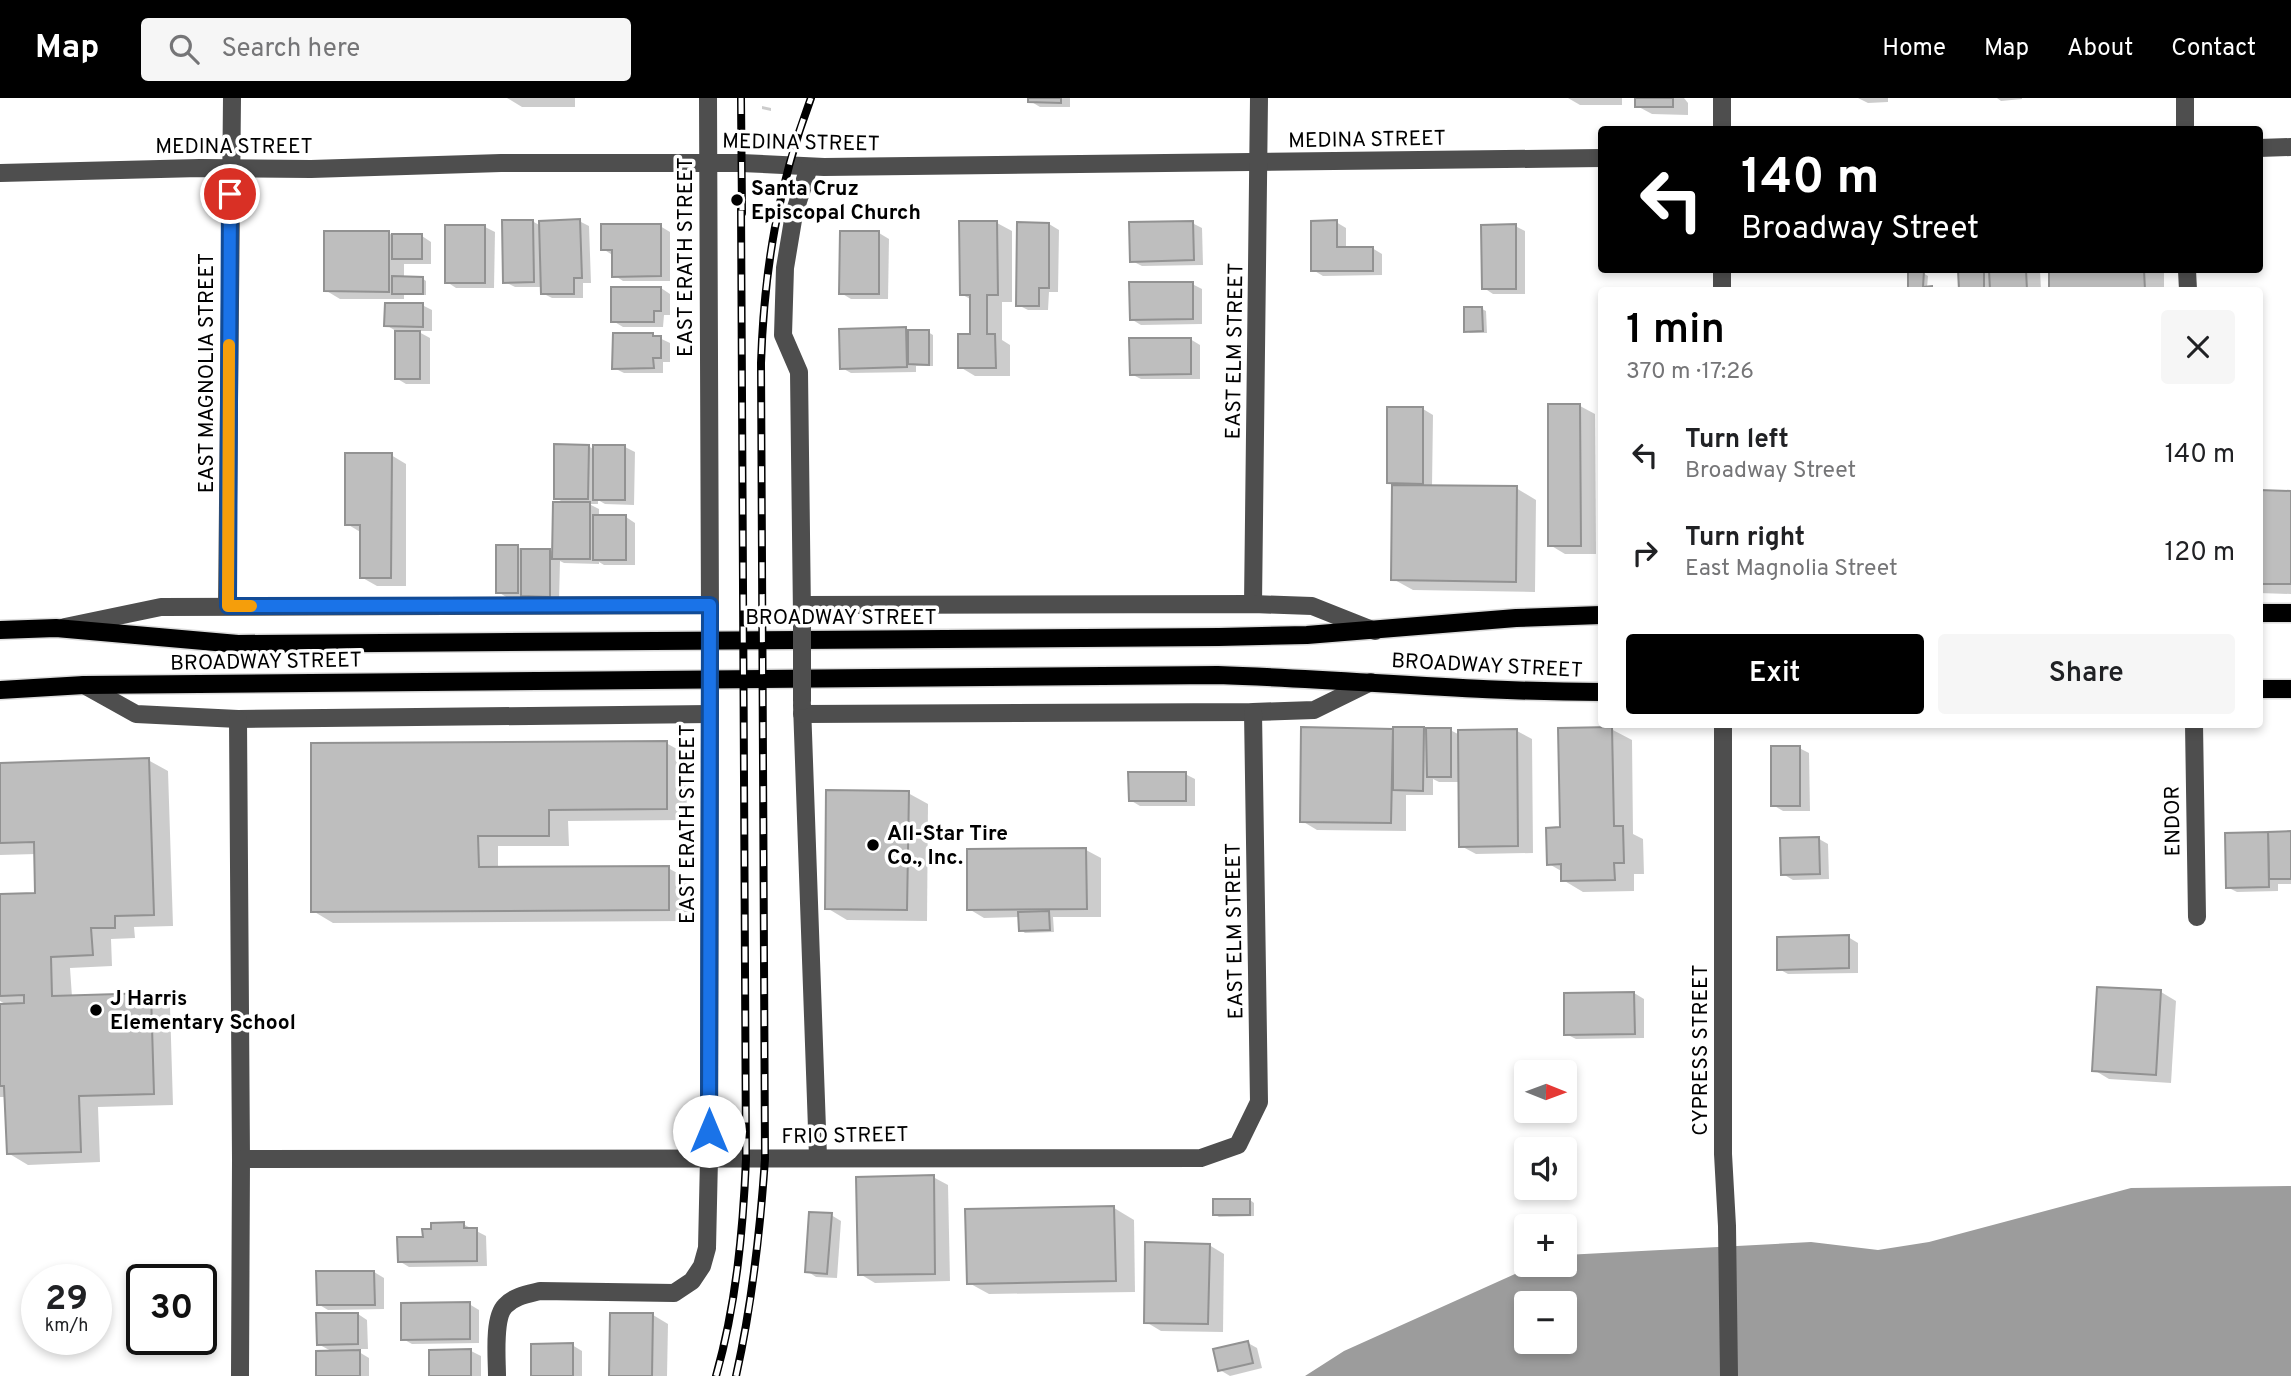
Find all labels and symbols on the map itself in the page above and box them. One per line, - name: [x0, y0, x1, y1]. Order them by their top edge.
- street label: MEDINA STREET: [1288, 126, 1446, 155]
- street label: MEDINA STREET: [722, 129, 880, 158]
- street label: MEDINA STREET: [155, 134, 313, 161]
- street label: EAST ERATH STREET: [673, 157, 700, 357]
- pin: [200, 164, 260, 224]
- place label: Santa Cruz Episcopal Church: [751, 176, 921, 227]
- marker: Santa Cruz Episcopal Church: [729, 192, 745, 208]
- street label: EAST MAGNOLIA STREET: [194, 253, 221, 493]
- street label: EAST ELM STREET: [1220, 263, 1251, 440]
- street label: BROADWAY STREET: [745, 605, 937, 632]
- street label: BROADWAY STREET: [170, 647, 362, 678]
- street label: BROADWAY STREET: [1390, 648, 1583, 685]
- street label: EAST ERATH STREET: [675, 724, 702, 924]
- street label: ENDOR: [2159, 785, 2188, 857]
- place label: All-Star Tire Co., Inc.: [887, 821, 1008, 872]
- marker: All-Star Tire Co., Inc.: [865, 837, 881, 853]
- street label: EAST ELM STREET: [1220, 842, 1251, 1019]
- street label: CYPRESS STREET: [1688, 964, 1715, 1136]
- place label: J Harris Elementary School: [110, 986, 296, 1037]
- marker: J Harris Elementary School: [88, 1002, 104, 1018]
- north arrow: [1514, 1060, 1577, 1124]
- position arrow: [672, 1094, 746, 1168]
- street label: FRIO STREET: [781, 1122, 909, 1151]
- speed limit sign: 30: [126, 1264, 217, 1355]

